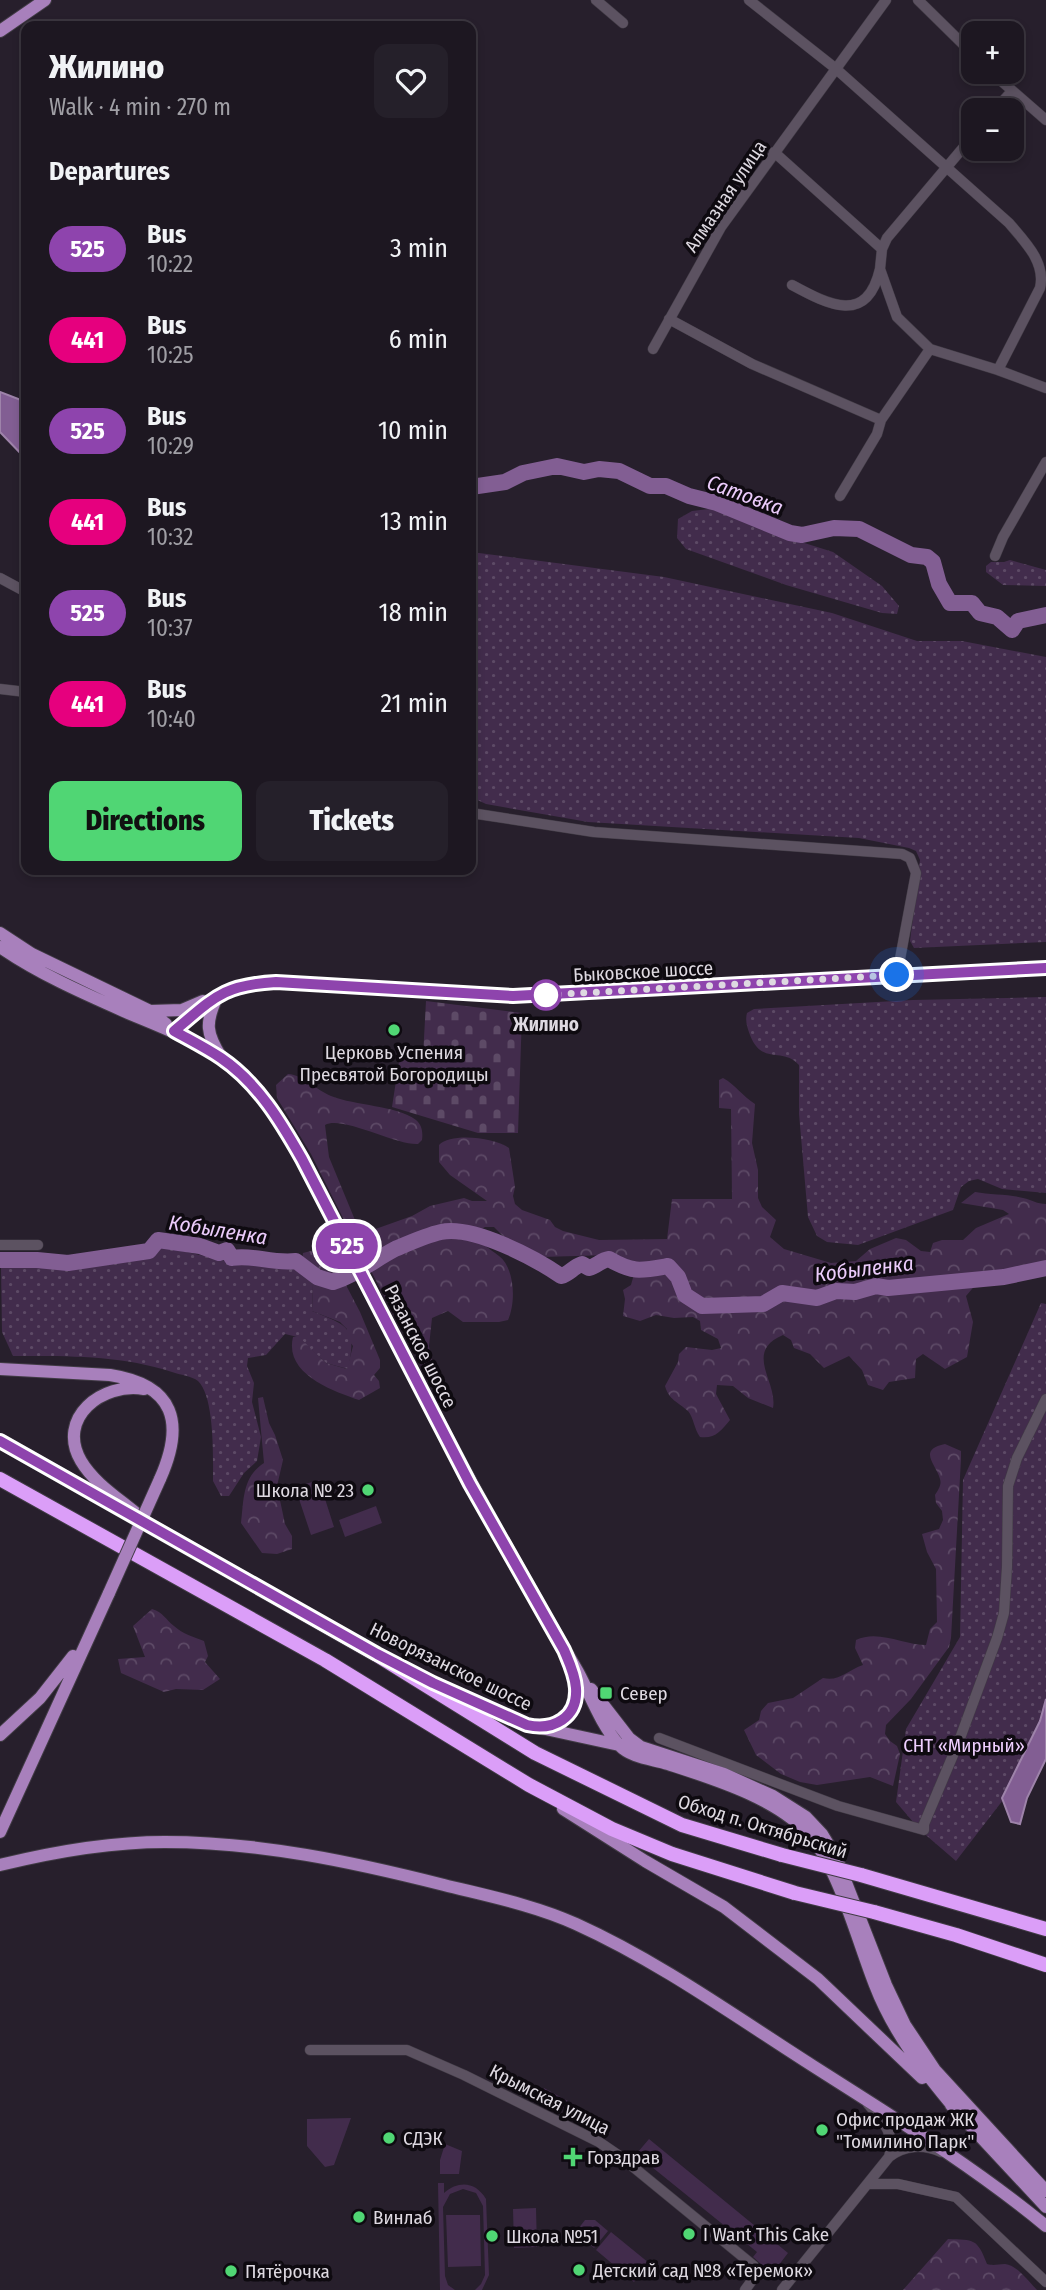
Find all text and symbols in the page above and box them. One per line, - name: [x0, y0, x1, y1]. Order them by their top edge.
- map controls: [961, 21, 1024, 161]
- button: +: [961, 21, 1024, 84]
- button: heart: [374, 44, 448, 118]
- text: Жилино: [49, 47, 164, 87]
- text: Walk · 4 min · 270 m: [49, 93, 231, 121]
- button: −: [961, 98, 1024, 161]
- street label: Алмазная улица: [680, 136, 771, 257]
- text: Departures: [49, 156, 170, 187]
- text: Bus: [147, 219, 186, 250]
- text: 3 min: [390, 233, 448, 264]
- text: 525: [70, 235, 105, 263]
- text: 10:22: [147, 250, 193, 278]
- text: Bus: [147, 310, 186, 341]
- text: 6 min: [389, 324, 448, 355]
- text: 441: [71, 326, 104, 354]
- text: 10:25: [147, 341, 194, 369]
- text: Bus: [147, 401, 186, 432]
- text: 10 min: [378, 415, 448, 446]
- text: 525: [70, 417, 105, 445]
- text: 10:29: [147, 432, 194, 460]
- water label: Сатовка: [703, 469, 787, 521]
- text: Bus: [147, 492, 186, 523]
- text: 13 min: [380, 506, 448, 537]
- text: 441: [71, 508, 104, 536]
- text: 10:32: [147, 523, 193, 551]
- text: Bus: [147, 583, 186, 614]
- text: 18 min: [379, 597, 448, 628]
- text: 525: [70, 599, 105, 627]
- text: 10:37: [147, 614, 193, 642]
- text: Bus: [147, 674, 186, 705]
- text: 21 min: [381, 688, 448, 719]
- text: 441: [71, 690, 104, 718]
- text: 10:40: [147, 705, 196, 733]
- button: Directions: [49, 781, 242, 861]
- button: Tickets: [256, 781, 448, 861]
- street label: Быковское шоссе: [572, 956, 714, 987]
- your location: [879, 957, 914, 992]
- marker: Жилино: [531, 980, 561, 1010]
- place label: Жилино: [512, 1013, 579, 1036]
- marker: Церковь Успения Пресвятой Богородицы: [386, 1022, 402, 1038]
- place label: Церковь Успения Пресвятой Богородицы: [299, 1041, 489, 1086]
- water label: Кобыленка: [167, 1209, 269, 1251]
- line badge: 525: [307, 1223, 387, 1269]
- text: 525: [330, 1232, 364, 1260]
- water label: Кобыленка: [813, 1250, 915, 1288]
- street label: Рязанское шоссе: [380, 1281, 462, 1412]
- place label: Школа № 23: [256, 1479, 354, 1502]
- marker: Школа № 23: [360, 1482, 376, 1498]
- street label: Новорязанское шоссе: [366, 1617, 535, 1716]
- place label: Север: [620, 1682, 668, 1705]
- marker: Север: [598, 1685, 614, 1701]
- park label: СНТ «Мирный»: [903, 1734, 1025, 1757]
- street label: Обход п. Октябрьский: [675, 1790, 850, 1863]
- street label: Крымская улица: [486, 2059, 614, 2140]
- place label: Офис продаж ЖК "Томилино Парк": [836, 2108, 974, 2153]
- marker: Офис продаж ЖК "Томилино Парк": [814, 2122, 830, 2138]
- place label: СДЭК: [403, 2127, 443, 2150]
- marker: СДЭК: [381, 2130, 397, 2146]
- place label: Горздрав: [587, 2146, 660, 2169]
- marker: Горздрав: [565, 2149, 581, 2165]
- place label: Винлаб: [373, 2206, 433, 2229]
- marker: Винлаб: [351, 2209, 367, 2225]
- place label: I Want This Cake: [703, 2223, 829, 2246]
- place label: Школа №51: [506, 2225, 598, 2248]
- marker: I Want This Cake: [681, 2226, 697, 2242]
- marker: Школа №51: [484, 2228, 500, 2244]
- place label: Детский сад №8 «Теремок»: [592, 2259, 813, 2282]
- place label: Пятёрочка: [245, 2260, 330, 2283]
- marker: Детский сад №8 «Теремок»: [571, 2262, 587, 2278]
- marker: Пятёрочка: [223, 2263, 239, 2279]

